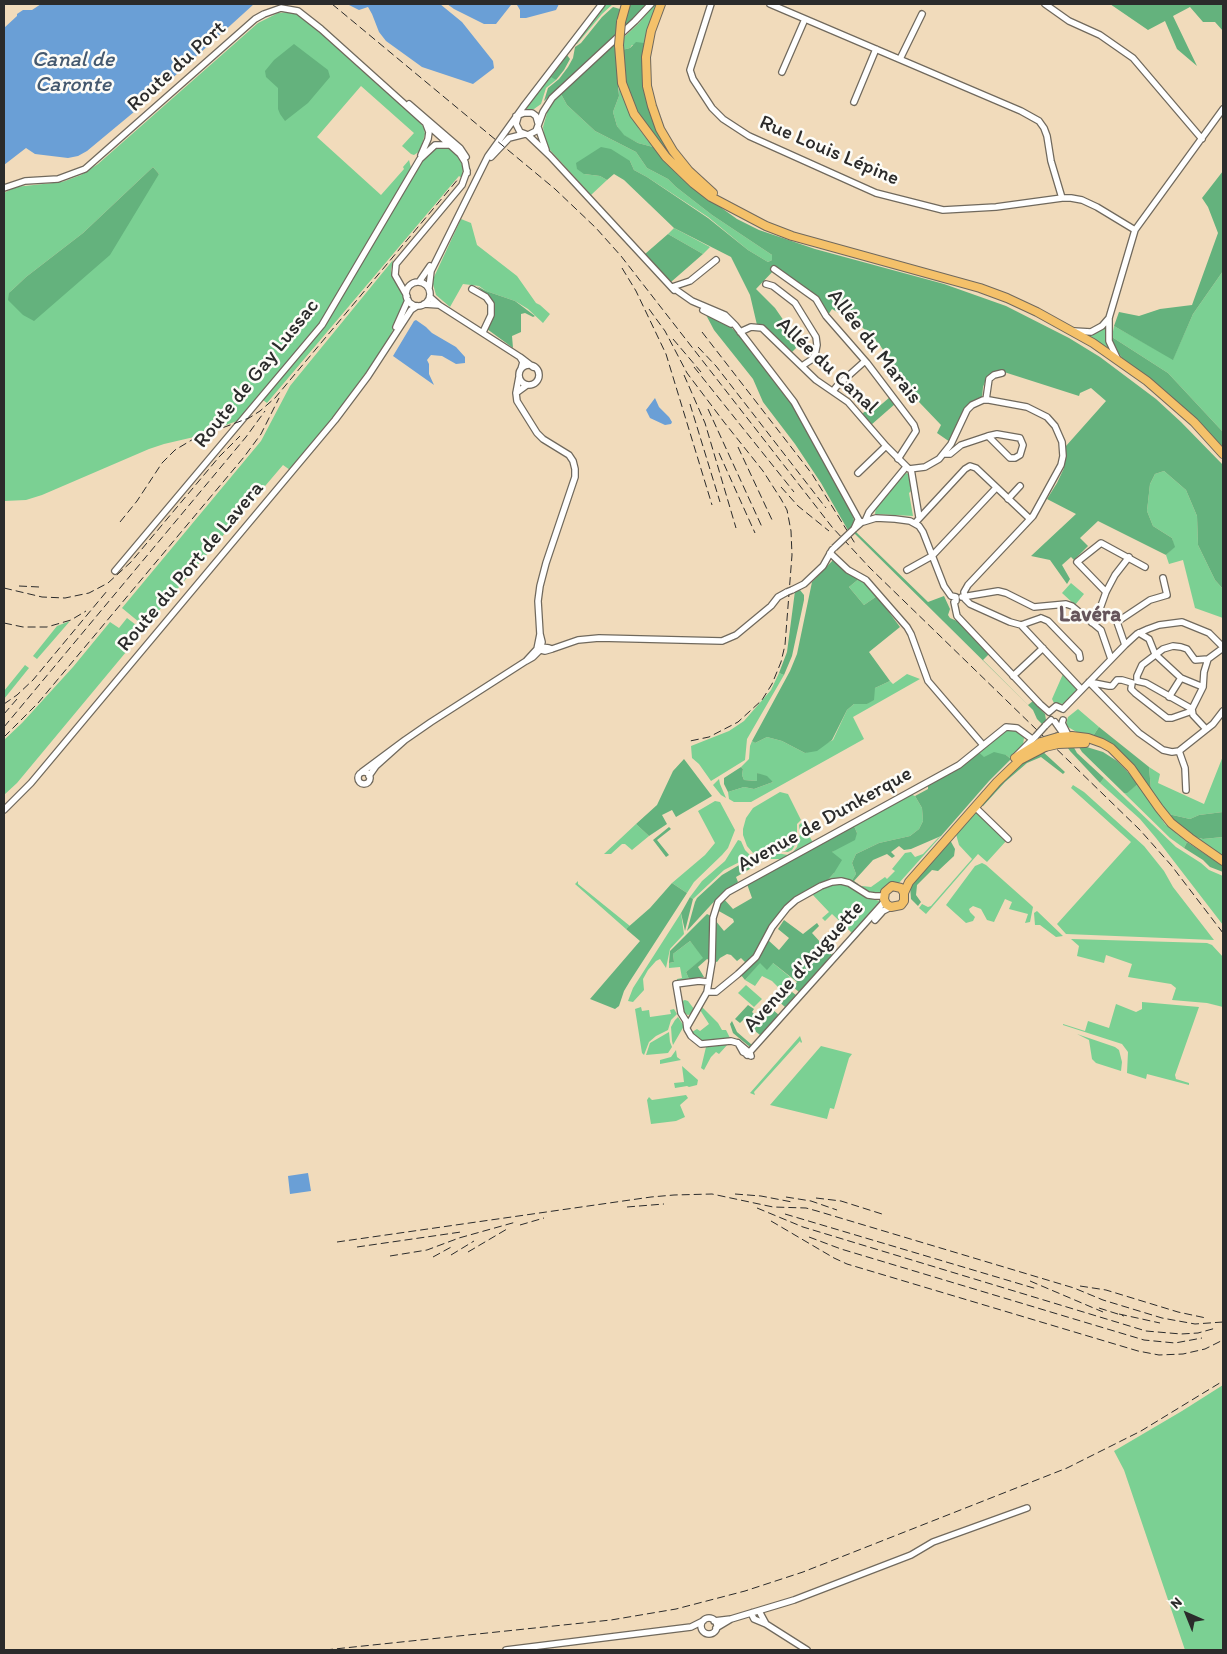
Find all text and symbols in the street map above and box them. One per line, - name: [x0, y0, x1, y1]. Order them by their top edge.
- street label: Route du Port: [123, 16, 231, 118]
- water label: Canal de Caronte: [32, 47, 114, 98]
- street label: Rue Louis Lépine: [755, 110, 903, 192]
- street label: Allée du Marais: [821, 285, 927, 409]
- street label: Route de Gay Lussac: [189, 294, 325, 454]
- street label: Allée du Canal: [771, 312, 883, 420]
- street label: Route du Port de Lavera: [112, 477, 270, 657]
- district label: Lavéra: [1059, 602, 1121, 628]
- street label: Avenue de Dunkerque: [733, 762, 917, 878]
- street label: Avenue d'Auguette: [738, 896, 870, 1038]
- north arrow: [1162, 1589, 1212, 1639]
- text: N: [1167, 1593, 1186, 1612]

